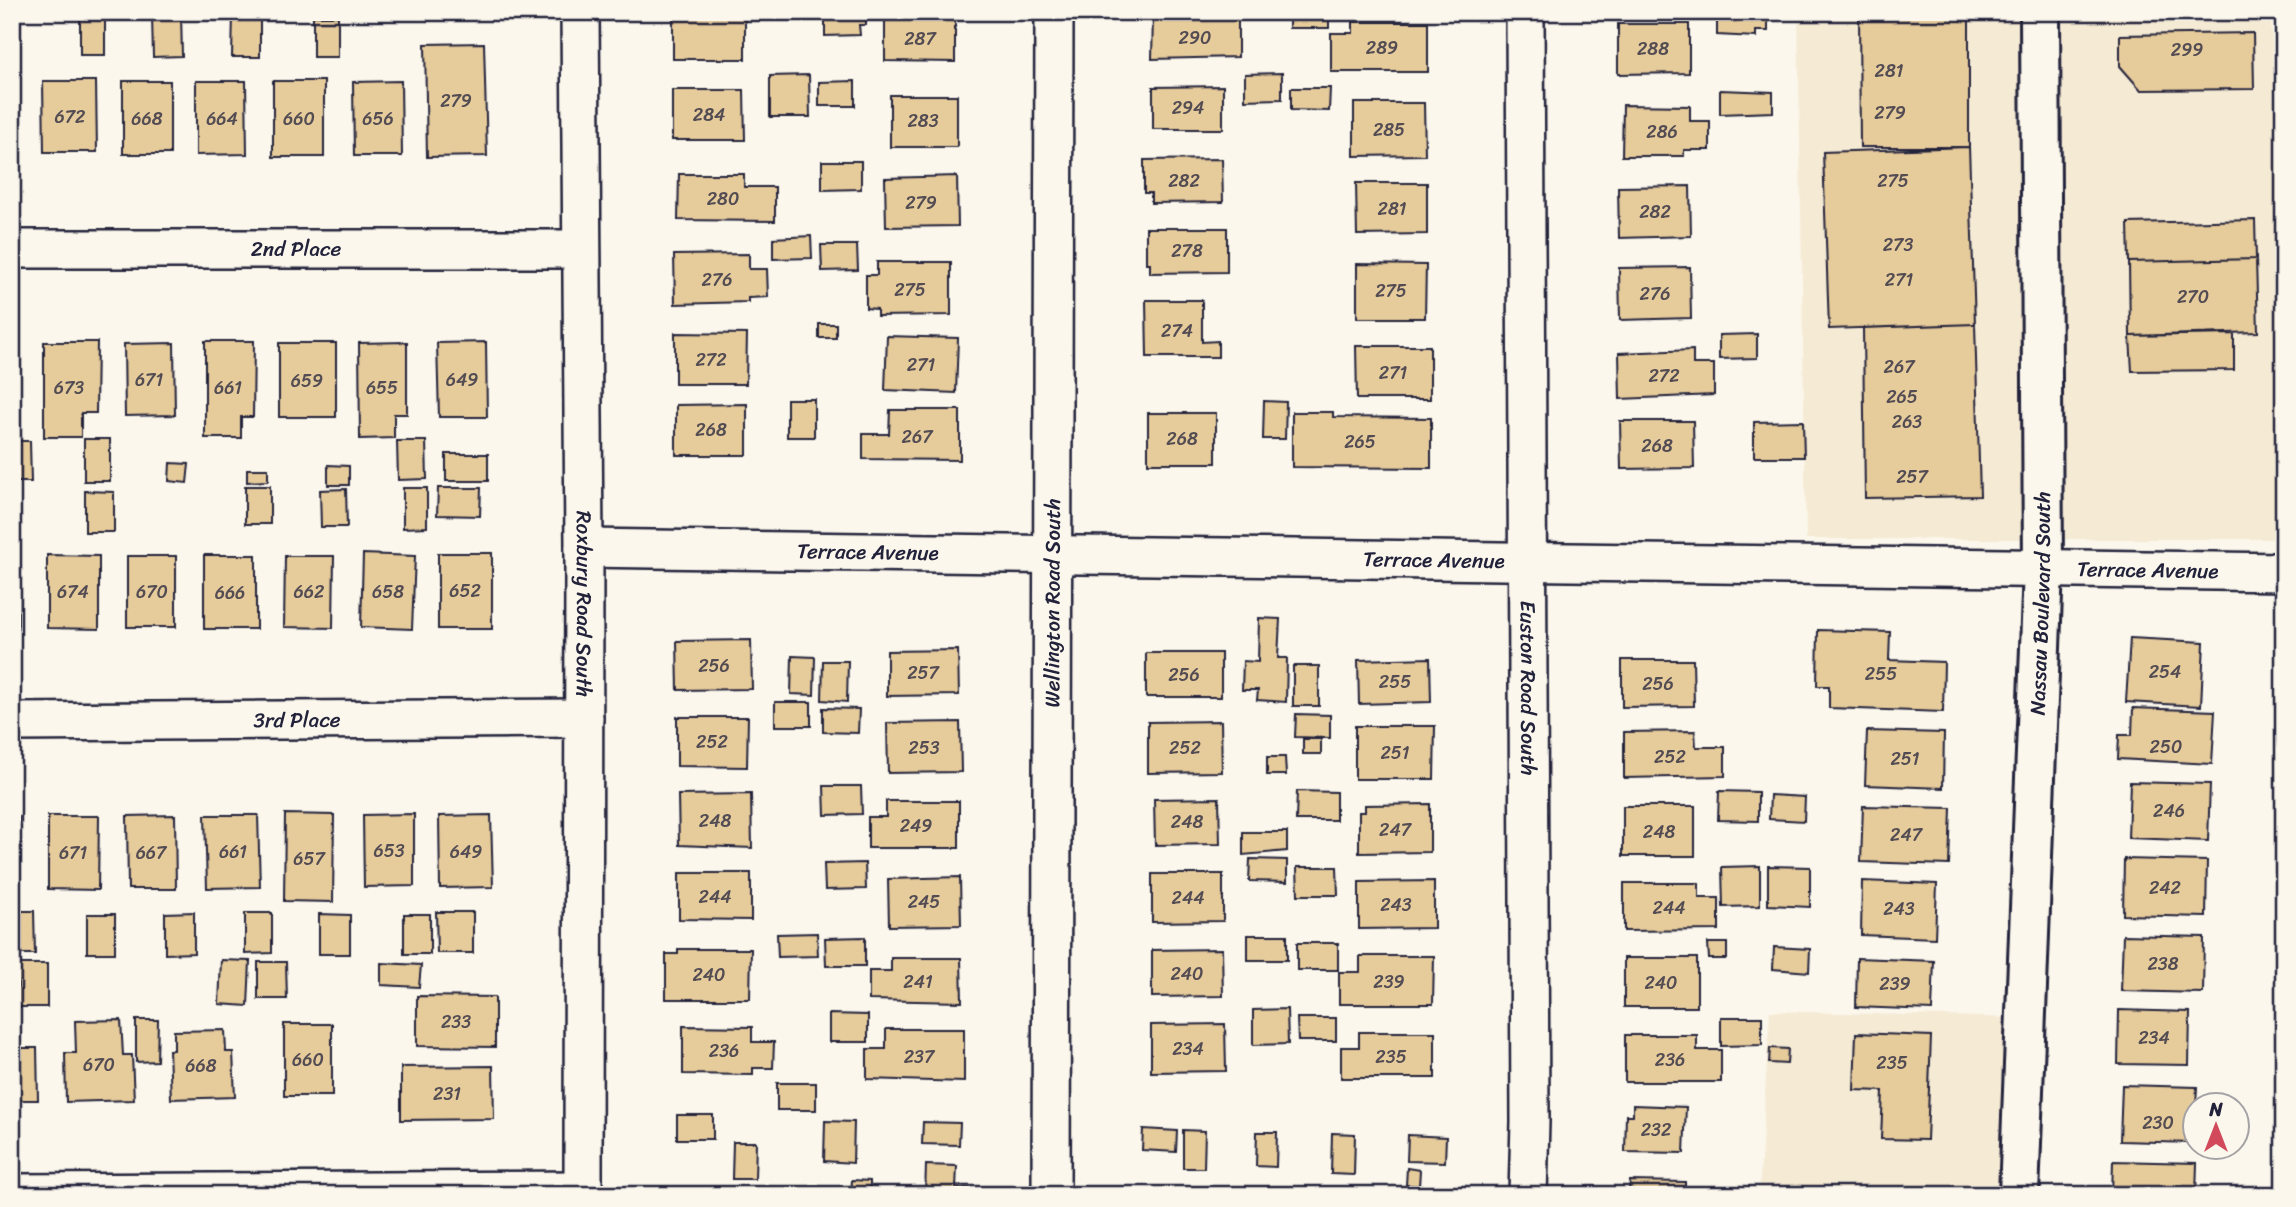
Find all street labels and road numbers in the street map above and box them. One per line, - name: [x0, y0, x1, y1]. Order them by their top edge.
- street label: 2nd Place: [251, 230, 341, 268]
- street label: Nassau Boulevard South: [2018, 491, 2062, 716]
- street label: Wellington Road South: [1033, 499, 1072, 707]
- street label: Roxbury Road South: [565, 511, 603, 697]
- street label: Terrace Avenue: [797, 532, 939, 572]
- street label: Terrace Avenue: [1363, 540, 1505, 580]
- street label: Terrace Avenue: [2077, 550, 2219, 590]
- street label: Euston Road South: [1509, 600, 1547, 776]
- street label: 3rd Place: [253, 701, 341, 739]

